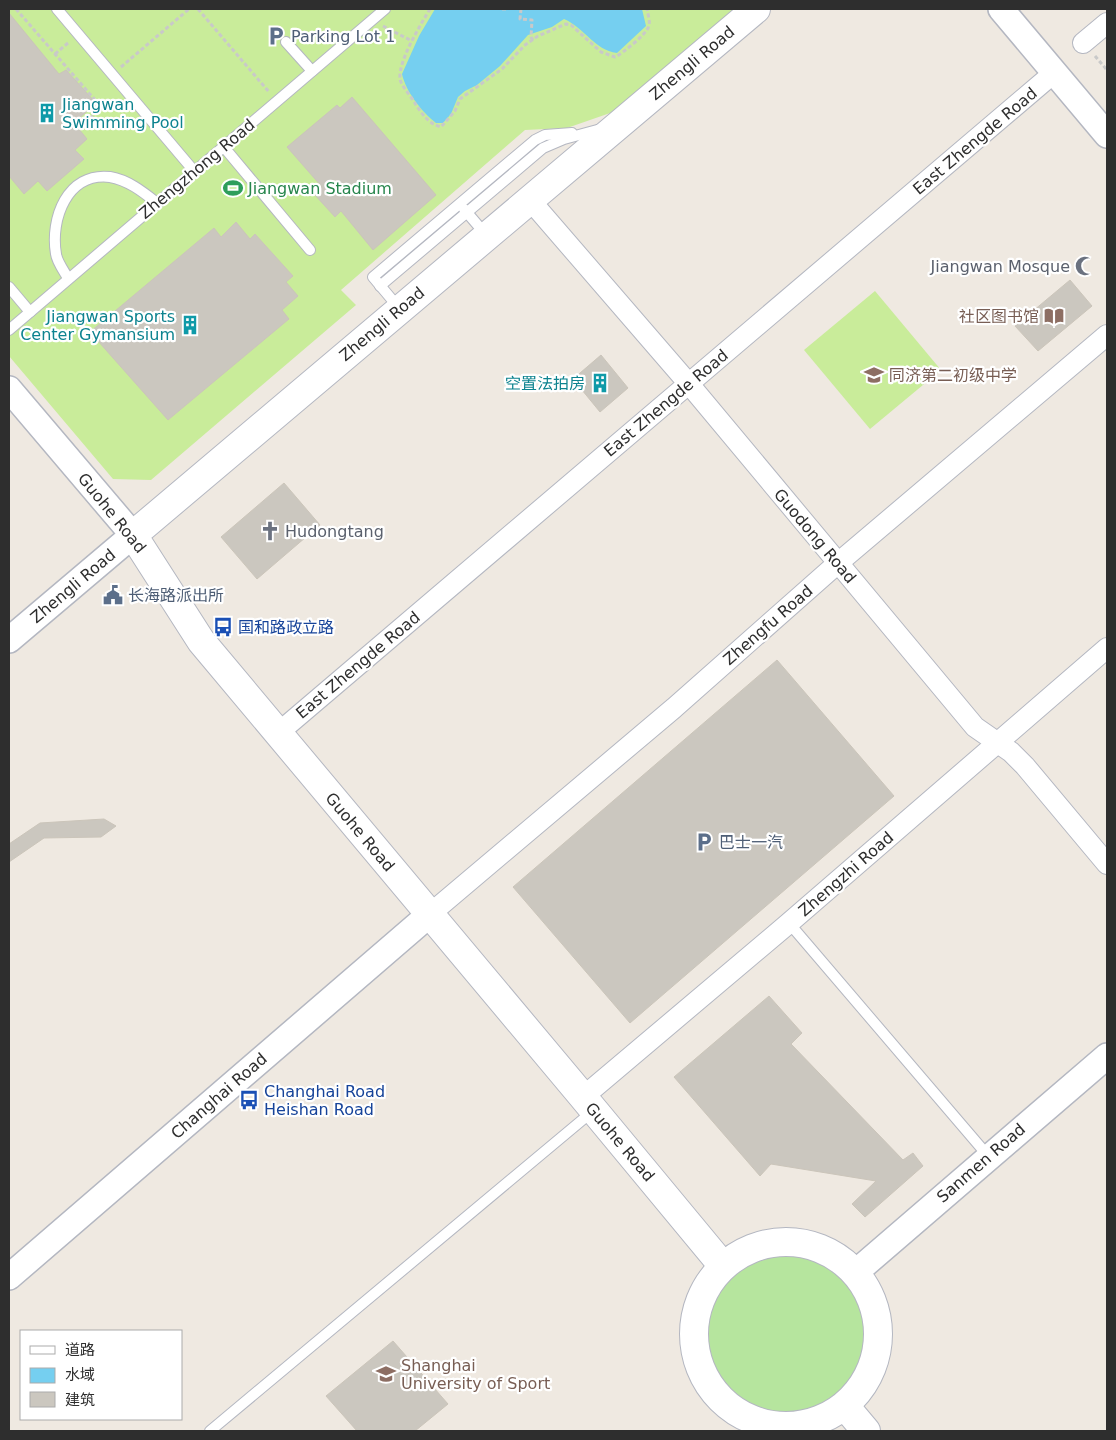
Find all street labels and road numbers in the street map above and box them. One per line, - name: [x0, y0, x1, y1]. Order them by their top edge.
- street label: Zhengli Road: [646, 22, 738, 104]
- street label: East Zhengde Road: [909, 84, 1041, 198]
- street label: Zhengzhong Road: [135, 115, 259, 223]
- street label: Zhengli Road: [336, 283, 428, 365]
- street label: East Zhengde Road: [600, 346, 732, 460]
- street label: Guohe Road: [74, 469, 150, 557]
- street label: Guodong Road: [770, 485, 860, 587]
- street label: Zhengli Road: [27, 545, 119, 627]
- street label: Zhengfu Road: [719, 581, 817, 669]
- street label: East Zhengde Road: [292, 608, 424, 722]
- street label: Guohe Road: [321, 789, 399, 875]
- street label: Zhengzhi Road: [795, 828, 897, 920]
- street label: Changhai Road: [167, 1049, 271, 1143]
- street label: Guohe Road: [581, 1099, 659, 1185]
- street label: Sanmen Road: [933, 1119, 1029, 1207]

